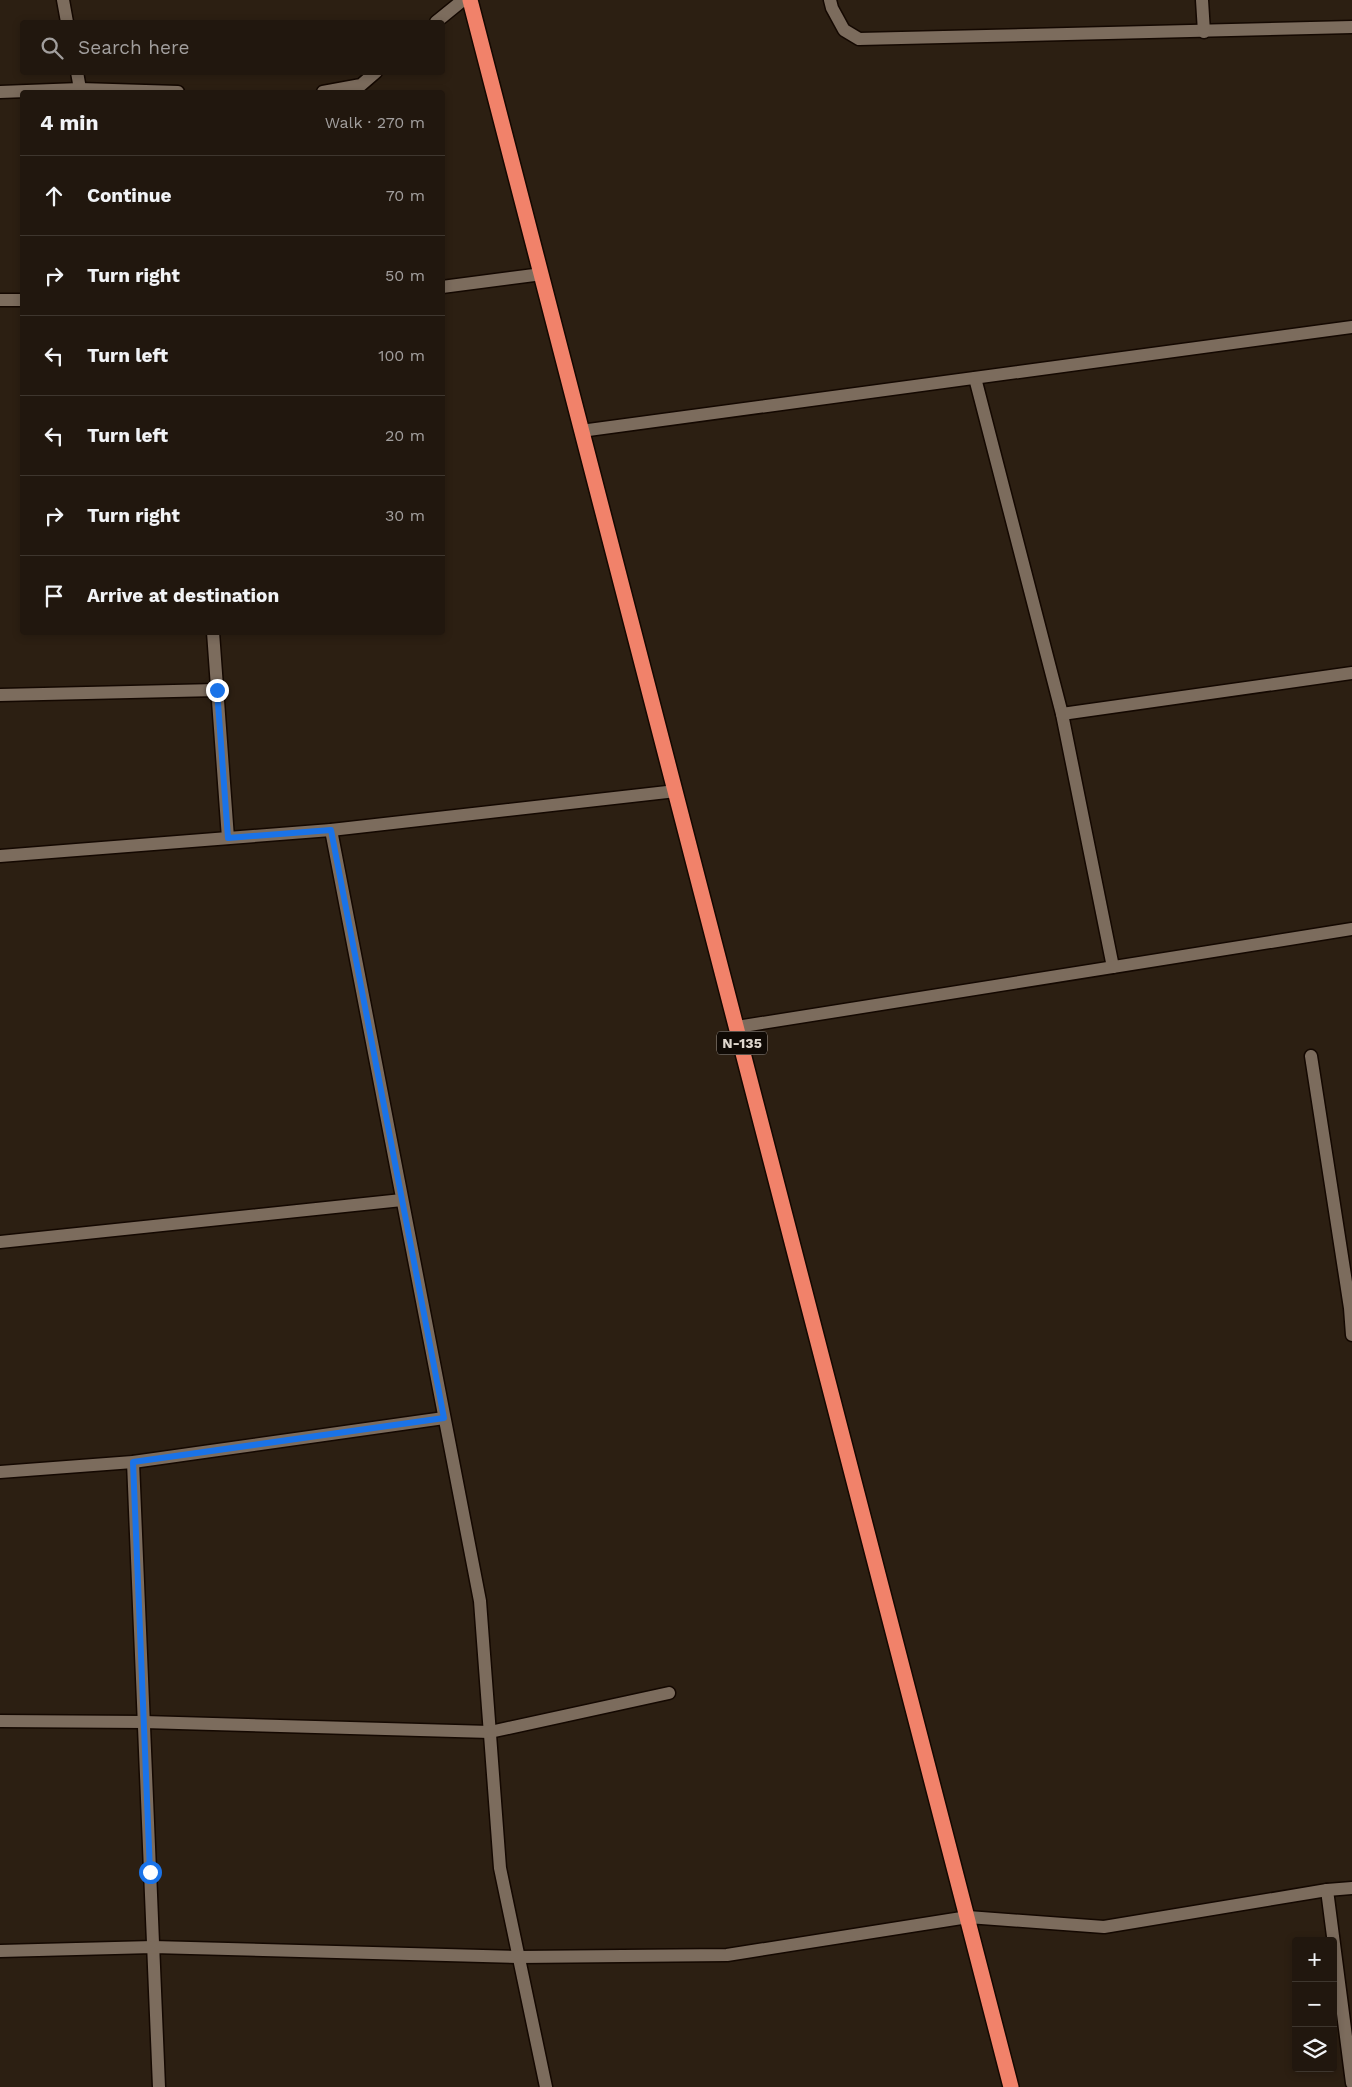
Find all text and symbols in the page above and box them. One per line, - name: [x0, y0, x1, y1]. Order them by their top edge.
- search box: [20, 20, 445, 75]
- icon: search: [38, 34, 66, 62]
- text: Search here: [78, 36, 189, 59]
- text: 4 min: [40, 110, 98, 135]
- text: Walk · 270 m: [325, 113, 425, 132]
- icon: ahead: [40, 182, 68, 210]
- text: Continue: [87, 184, 171, 207]
- text: 70 m: [386, 186, 425, 205]
- icon: right: [40, 262, 68, 290]
- text: Turn right: [87, 264, 180, 287]
- text: 50 m: [385, 266, 425, 285]
- icon: left: [40, 342, 68, 370]
- text: Turn left: [87, 344, 168, 367]
- text: 100 m: [378, 346, 425, 365]
- icon: left: [40, 422, 68, 450]
- text: Turn left: [87, 424, 168, 447]
- text: 20 m: [385, 426, 425, 445]
- icon: right: [40, 502, 68, 530]
- text: Turn right: [87, 504, 180, 527]
- text: 30 m: [385, 506, 425, 525]
- icon: arrive: [40, 582, 68, 610]
- text: Arrive at destination: [87, 584, 279, 607]
- route end: [206, 679, 229, 702]
- road number: N-135: [717, 1032, 767, 1054]
- route start: [139, 1861, 162, 1884]
- map controls: [1292, 1937, 1337, 2072]
- button: +: [1292, 1937, 1337, 1982]
- button: −: [1292, 1982, 1337, 2027]
- button: layers: [1292, 2027, 1337, 2072]

